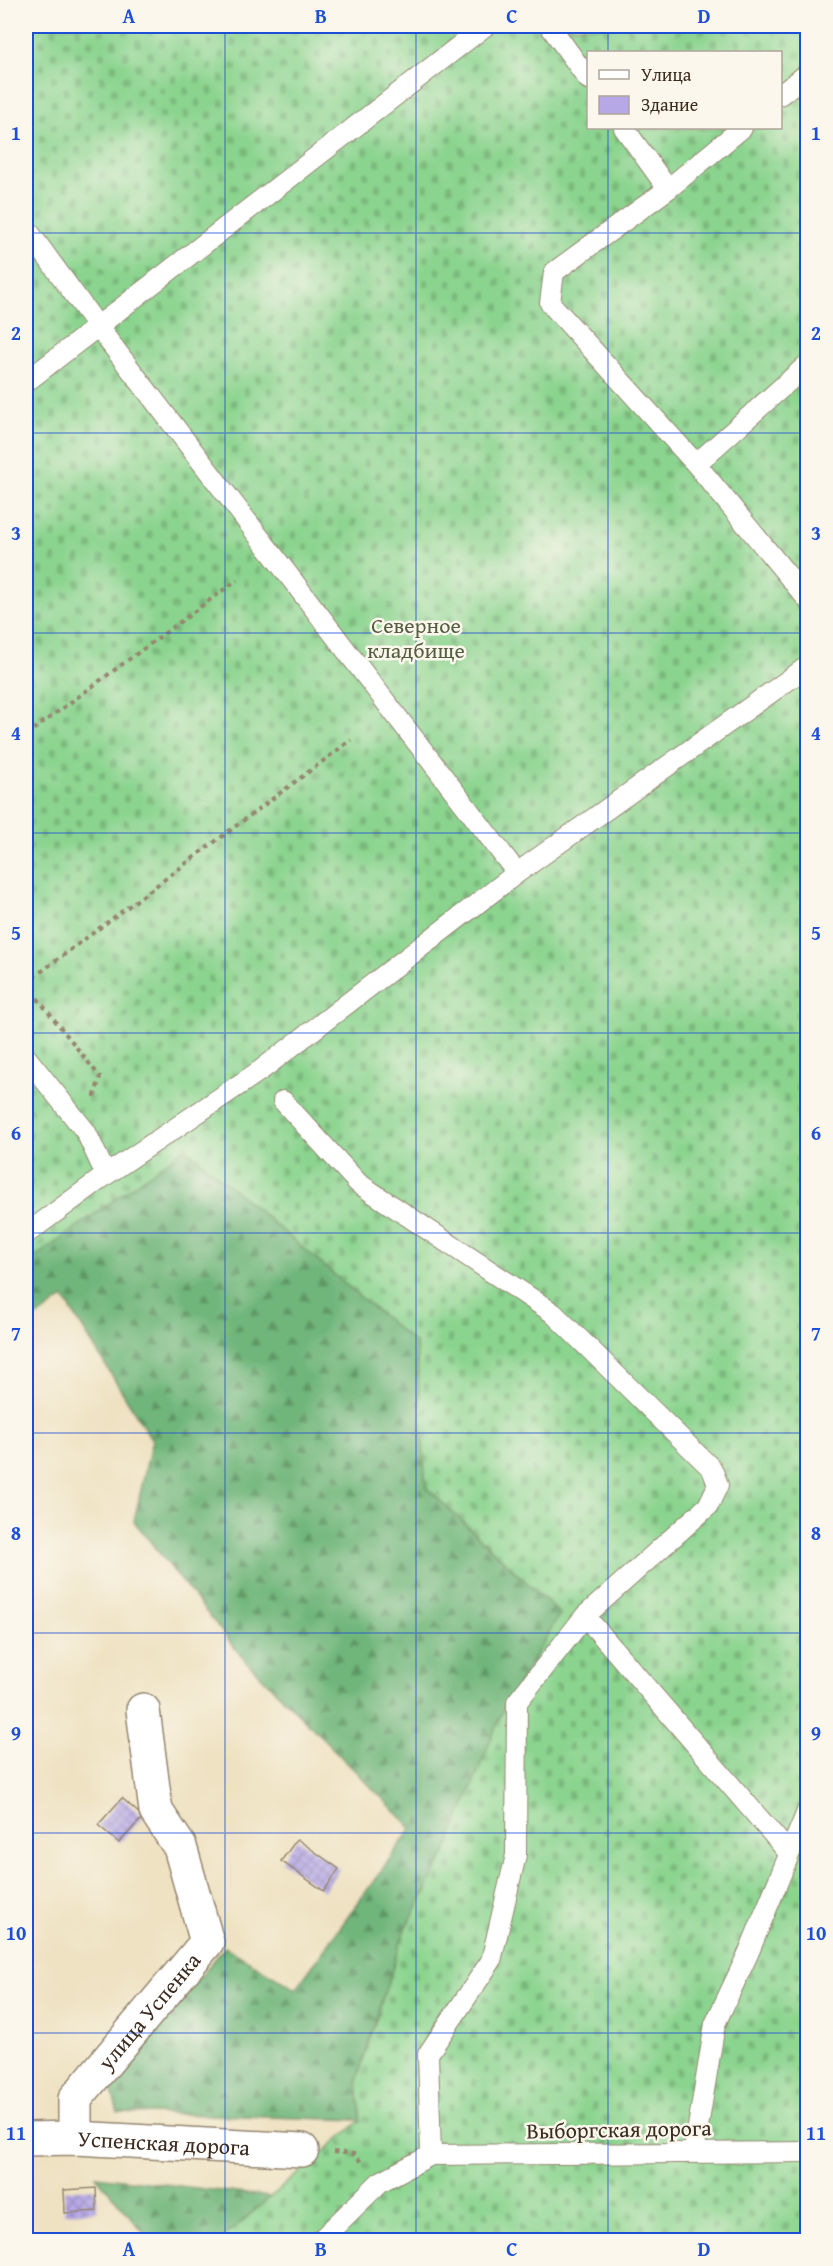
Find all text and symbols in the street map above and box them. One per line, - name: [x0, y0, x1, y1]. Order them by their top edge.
- text: A: [123, 1, 136, 30]
- text: B: [315, 1, 327, 30]
- text: C: [506, 1, 518, 30]
- text: D: [697, 1, 711, 30]
- legend: [587, 51, 782, 129]
- text: Улица: [641, 61, 692, 88]
- text: Здание: [641, 91, 698, 118]
- text: 1: [11, 118, 21, 147]
- text: 1: [811, 118, 821, 147]
- text: 2: [11, 318, 21, 347]
- text: 2: [811, 318, 821, 347]
- text: 3: [11, 518, 21, 547]
- text: 3: [811, 518, 821, 547]
- park label: Северное кладбище: [367, 609, 465, 666]
- text: 4: [11, 718, 21, 747]
- text: 4: [811, 718, 821, 747]
- text: 5: [11, 918, 21, 947]
- text: 5: [811, 918, 821, 947]
- text: 6: [11, 1118, 21, 1147]
- text: 6: [811, 1118, 821, 1147]
- text: 7: [11, 1318, 21, 1347]
- text: 7: [811, 1318, 821, 1347]
- text: 8: [11, 1518, 21, 1547]
- text: 8: [811, 1518, 821, 1547]
- text: 9: [11, 1718, 21, 1747]
- text: 9: [811, 1718, 821, 1747]
- text: 10: [6, 1918, 26, 1947]
- text: 10: [806, 1918, 826, 1947]
- street label: улица Успенка: [89, 1945, 208, 2078]
- street label: Выборгская дорога: [526, 2111, 712, 2147]
- text: 11: [6, 2118, 26, 2147]
- text: 11: [806, 2118, 826, 2147]
- street label: Успенская дорога: [77, 2122, 251, 2163]
- text: A: [123, 2234, 136, 2263]
- text: B: [315, 2234, 327, 2263]
- text: C: [506, 2234, 518, 2263]
- text: D: [697, 2234, 711, 2263]

